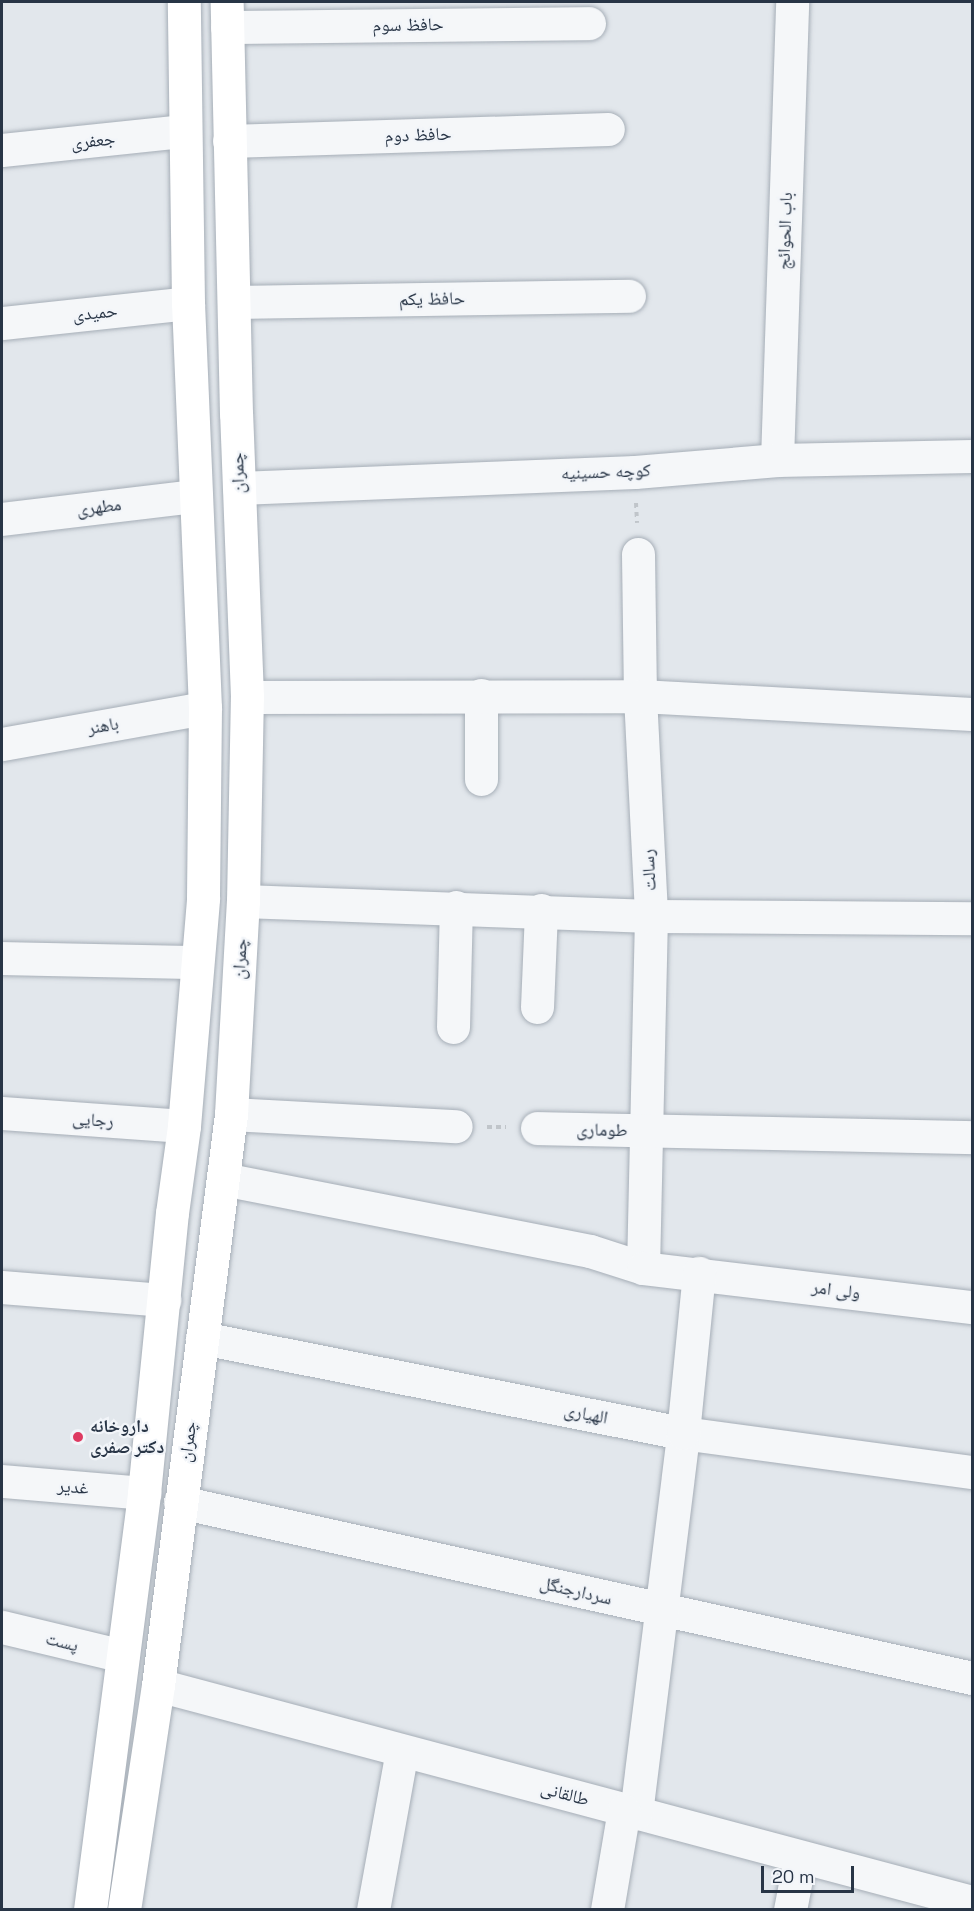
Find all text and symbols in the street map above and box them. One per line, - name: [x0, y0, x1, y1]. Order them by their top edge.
- street label: حافظ سوم: [372, 14, 444, 36]
- street label: حافظ دوم: [384, 123, 452, 147]
- street label: جعفری: [70, 128, 116, 154]
- street label: باب الحوائج: [773, 192, 797, 270]
- street label: حافظ یکم: [399, 288, 465, 310]
- street label: حمیدی: [71, 300, 119, 326]
- street label: چمران: [226, 452, 250, 494]
- street label: کوچه حسینیه: [561, 460, 651, 484]
- street label: مطهری: [75, 494, 123, 520]
- street label: باهنر: [86, 713, 120, 739]
- street label: رسالت: [637, 849, 661, 891]
- street label: چمران: [228, 938, 252, 980]
- street label: رجایی: [72, 1108, 114, 1132]
- street label: طوماری: [576, 1119, 628, 1141]
- street label: ولی امر: [810, 1276, 862, 1304]
- street label: الهیاری: [562, 1399, 610, 1429]
- place label: داروخانه دکتر صفری: [90, 1416, 164, 1458]
- street label: چمران: [174, 1420, 202, 1464]
- marker: داروخانه دکتر صفری: [71, 1430, 85, 1444]
- street label: غدیر: [57, 1475, 89, 1499]
- street label: سردارجنگل: [538, 1572, 614, 1610]
- street label: پست: [43, 1628, 81, 1656]
- street label: طالقانی: [538, 1777, 592, 1811]
- scale bar: [764, 1854, 857, 1892]
- text: 20 m: [772, 1865, 815, 1888]

